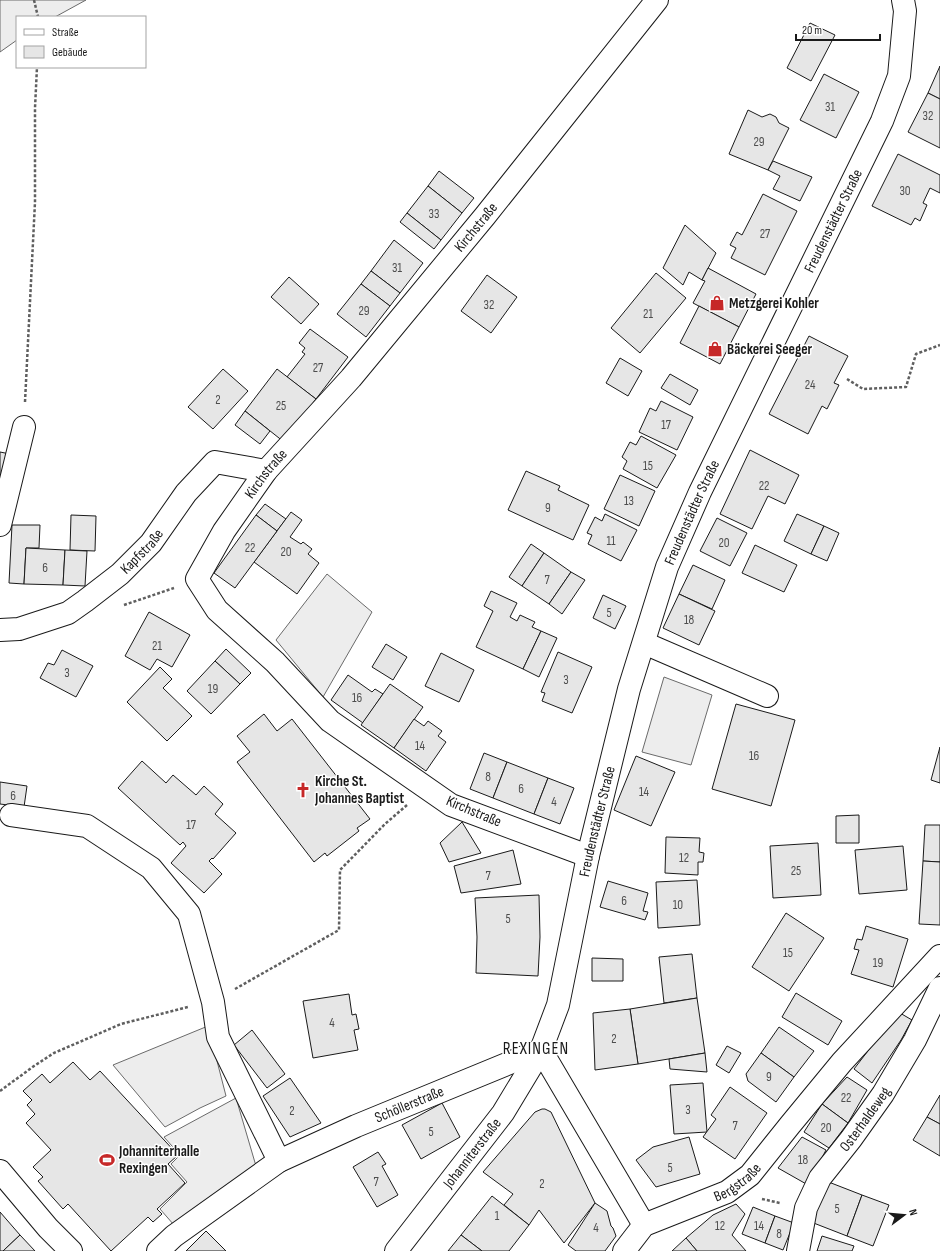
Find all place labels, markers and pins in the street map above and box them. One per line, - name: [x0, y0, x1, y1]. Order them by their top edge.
- shop icon: Metzgerei Kohler: [708, 294, 726, 312]
- place label: Metzgerei Kohler: [729, 294, 819, 313]
- shop icon: Bäckerei Seeger: [706, 340, 724, 358]
- place label: Bäckerei Seeger: [727, 340, 813, 359]
- place label: Kirche St. Johannes Baptist: [314, 772, 404, 808]
- church icon: Kirche St. Johannes Baptist: [294, 781, 312, 799]
- place label: Johanniterhalle Rexingen: [118, 1142, 199, 1178]
- sports icon: Johanniterhalle Rexingen: [98, 1151, 116, 1169]

